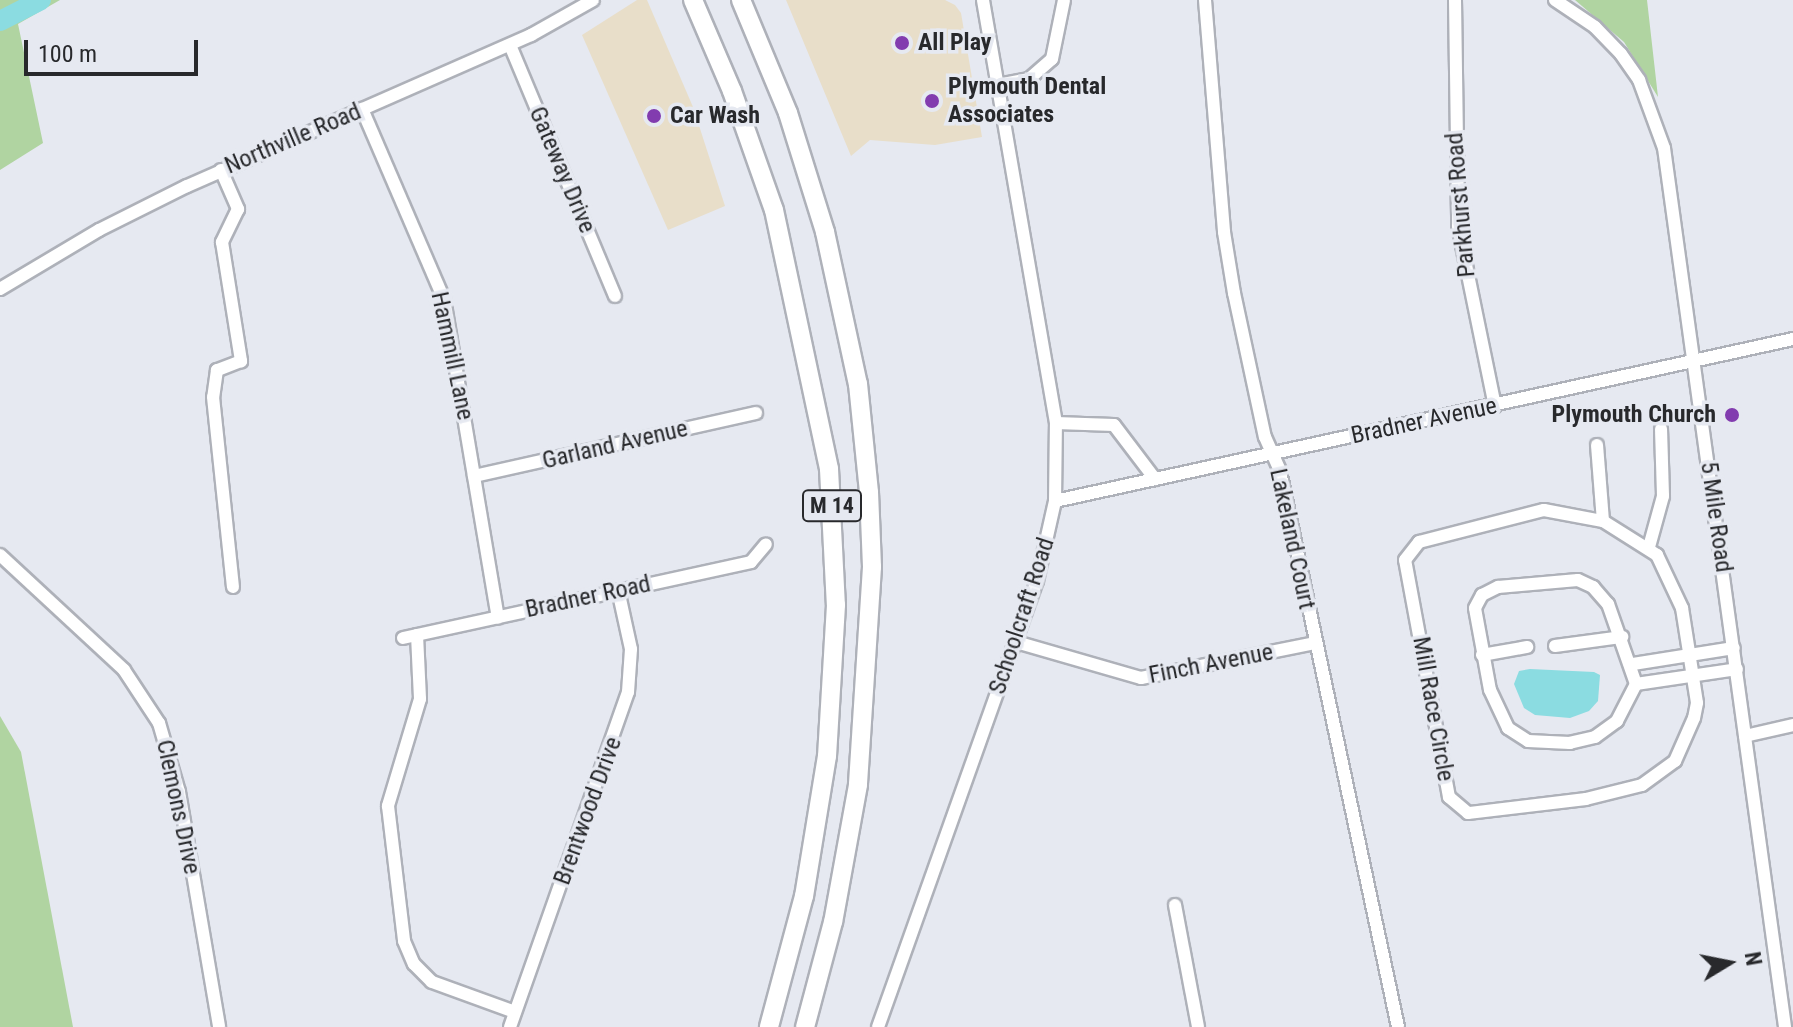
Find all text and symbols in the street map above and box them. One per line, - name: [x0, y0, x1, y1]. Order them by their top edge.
- scale bar: [28, 24, 202, 74]
- place label: All Play: [918, 29, 991, 57]
- marker: All Play: [893, 34, 911, 52]
- text: 100 m: [38, 40, 97, 68]
- place label: Plymouth Dental Associates: [948, 73, 1106, 129]
- marker: Plymouth Dental Associates: [923, 92, 941, 110]
- street label: Northville Road: [221, 97, 365, 181]
- place label: Car Wash: [670, 102, 760, 130]
- street label: Gateway Drive: [523, 103, 601, 237]
- marker: Car Wash: [645, 107, 663, 125]
- street label: Parkhurst Road: [1440, 131, 1482, 279]
- street label: Hammill Lane: [424, 289, 480, 423]
- street label: Bradner Avenue: [1349, 392, 1499, 450]
- place label: Plymouth Church: [1552, 401, 1716, 429]
- marker: Plymouth Church: [1723, 406, 1741, 424]
- street label: Garland Avenue: [540, 414, 690, 476]
- street label: 5 Mile Road: [1694, 460, 1738, 574]
- street label: Lakeland Court: [1263, 466, 1321, 612]
- road number: M 14: [802, 488, 862, 524]
- street label: Schoolcraft Road: [983, 534, 1061, 698]
- street label: Bradner Road: [523, 570, 653, 624]
- street label: Mill Race Circle: [1406, 634, 1460, 784]
- street label: Finch Avenue: [1146, 638, 1276, 690]
- street label: Brentwood Drive: [548, 733, 628, 889]
- street label: Clemons Drive: [150, 737, 206, 877]
- north arrow: [1689, 923, 1769, 1003]
- text: N: [1740, 950, 1767, 968]

